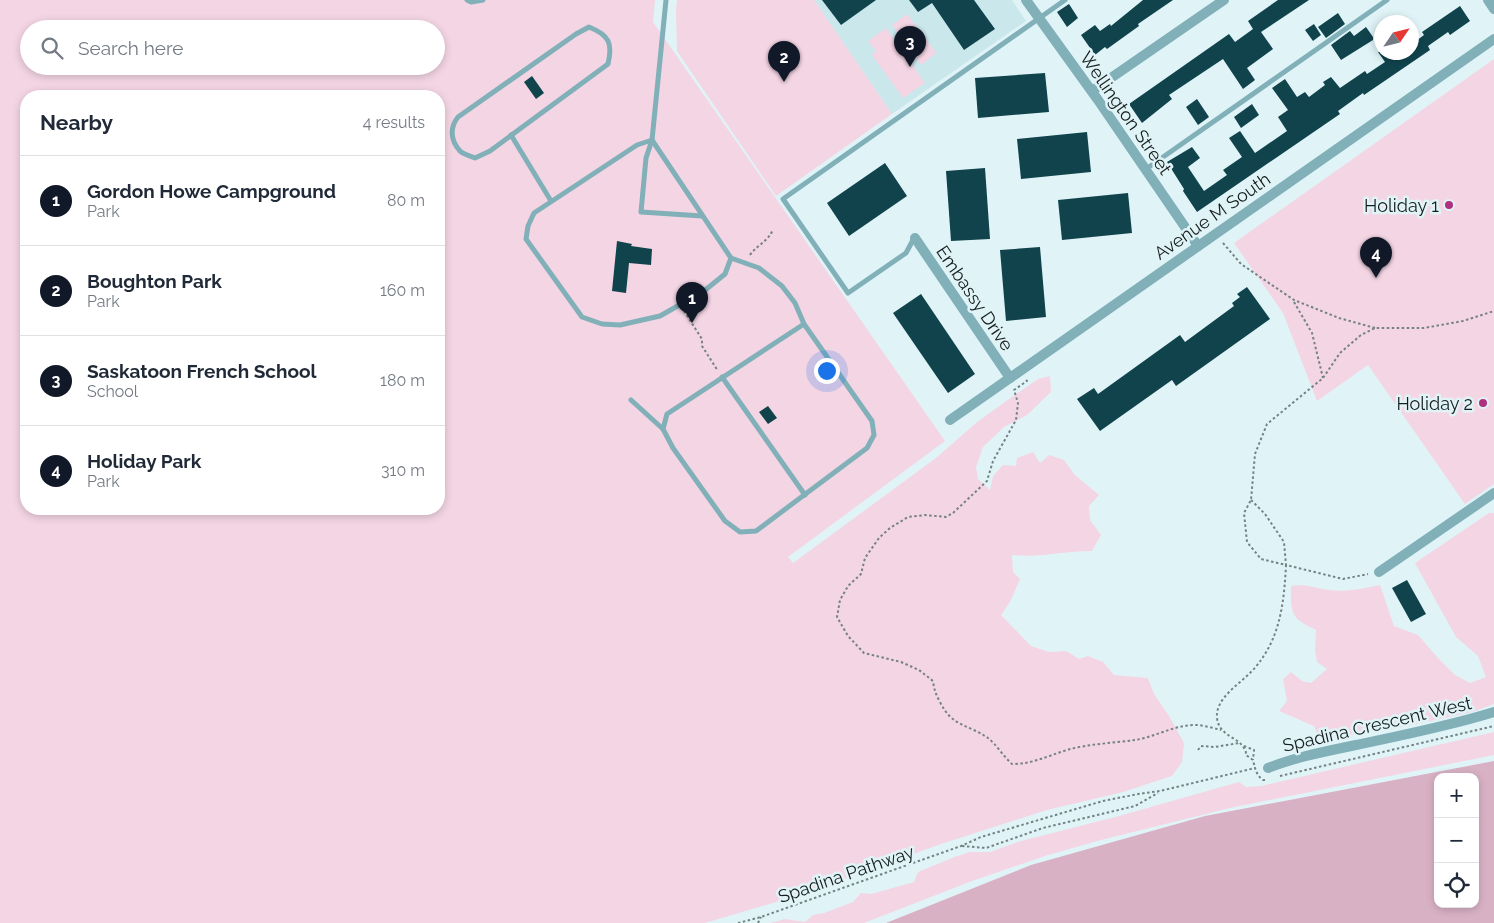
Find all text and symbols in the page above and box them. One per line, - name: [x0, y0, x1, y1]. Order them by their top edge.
- north arrow: [1374, 15, 1419, 60]
- search box: [20, 20, 445, 75]
- pin: 3: [894, 26, 926, 67]
- icon: search: [38, 34, 66, 62]
- text: Search here: [78, 37, 184, 59]
- pin: 2: [768, 41, 800, 82]
- street label: Wellington Street: [1076, 48, 1176, 178]
- text: Nearby: [40, 110, 113, 135]
- text: 4 results: [363, 113, 425, 132]
- street label: Avenue M South: [1150, 168, 1274, 264]
- text: Gordon Howe Campground: [87, 180, 336, 202]
- text: 1: [52, 191, 60, 210]
- text: 80 m: [387, 191, 425, 210]
- place label: Holiday 1: [1364, 195, 1439, 216]
- marker: Holiday 1: [1443, 199, 1455, 211]
- text: Park: [87, 202, 120, 221]
- pin: 4: [1360, 237, 1392, 278]
- street label: Embassy Drive: [932, 241, 1018, 355]
- text: Boughton Park: [87, 270, 222, 292]
- text: 2: [51, 281, 61, 300]
- text: 160 m: [380, 281, 425, 300]
- pin: 1: [676, 282, 708, 323]
- text: Park: [87, 292, 120, 311]
- your location: [814, 358, 840, 384]
- text: Saskatoon French School: [87, 360, 317, 382]
- text: 3: [52, 371, 60, 390]
- text: 180 m: [380, 371, 425, 390]
- text: School: [87, 382, 138, 401]
- place label: Holiday 2: [1396, 393, 1473, 414]
- marker: Holiday 2: [1477, 397, 1489, 409]
- text: Holiday Park: [87, 450, 201, 472]
- text: 4: [51, 461, 61, 480]
- text: 310 m: [381, 461, 425, 480]
- text: Park: [87, 472, 120, 491]
- street label: Spadina Crescent West: [1281, 692, 1473, 756]
- map controls: [1434, 773, 1479, 908]
- button: +: [1434, 773, 1479, 818]
- button: −: [1434, 818, 1479, 863]
- street label: Spadina Pathway: [775, 841, 917, 907]
- button: locate: [1434, 863, 1479, 908]

